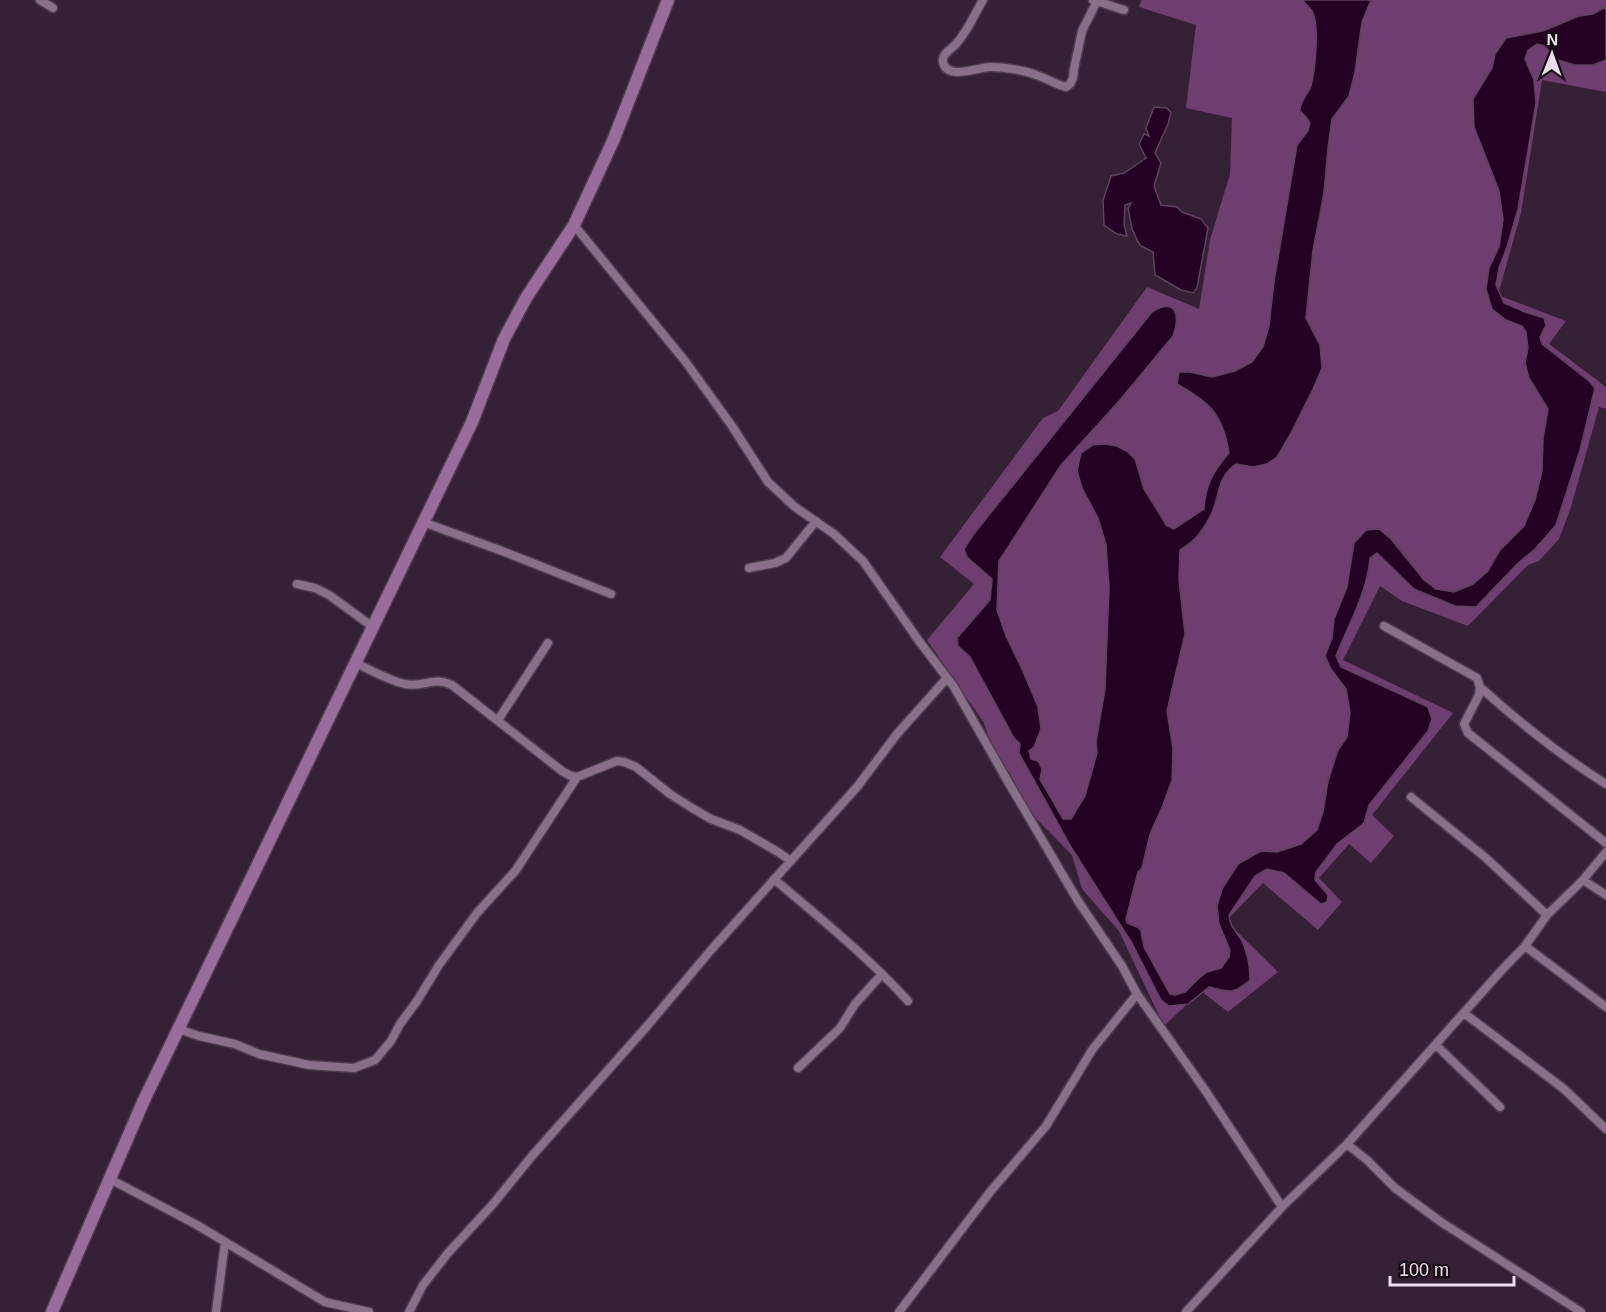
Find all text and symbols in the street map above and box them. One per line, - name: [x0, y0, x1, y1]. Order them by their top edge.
- north arrow: [1522, 24, 1582, 84]
- text: N: [1546, 31, 1558, 48]
- scale bar: [1390, 1249, 1514, 1287]
- text: 100 m: [1399, 1260, 1449, 1280]

